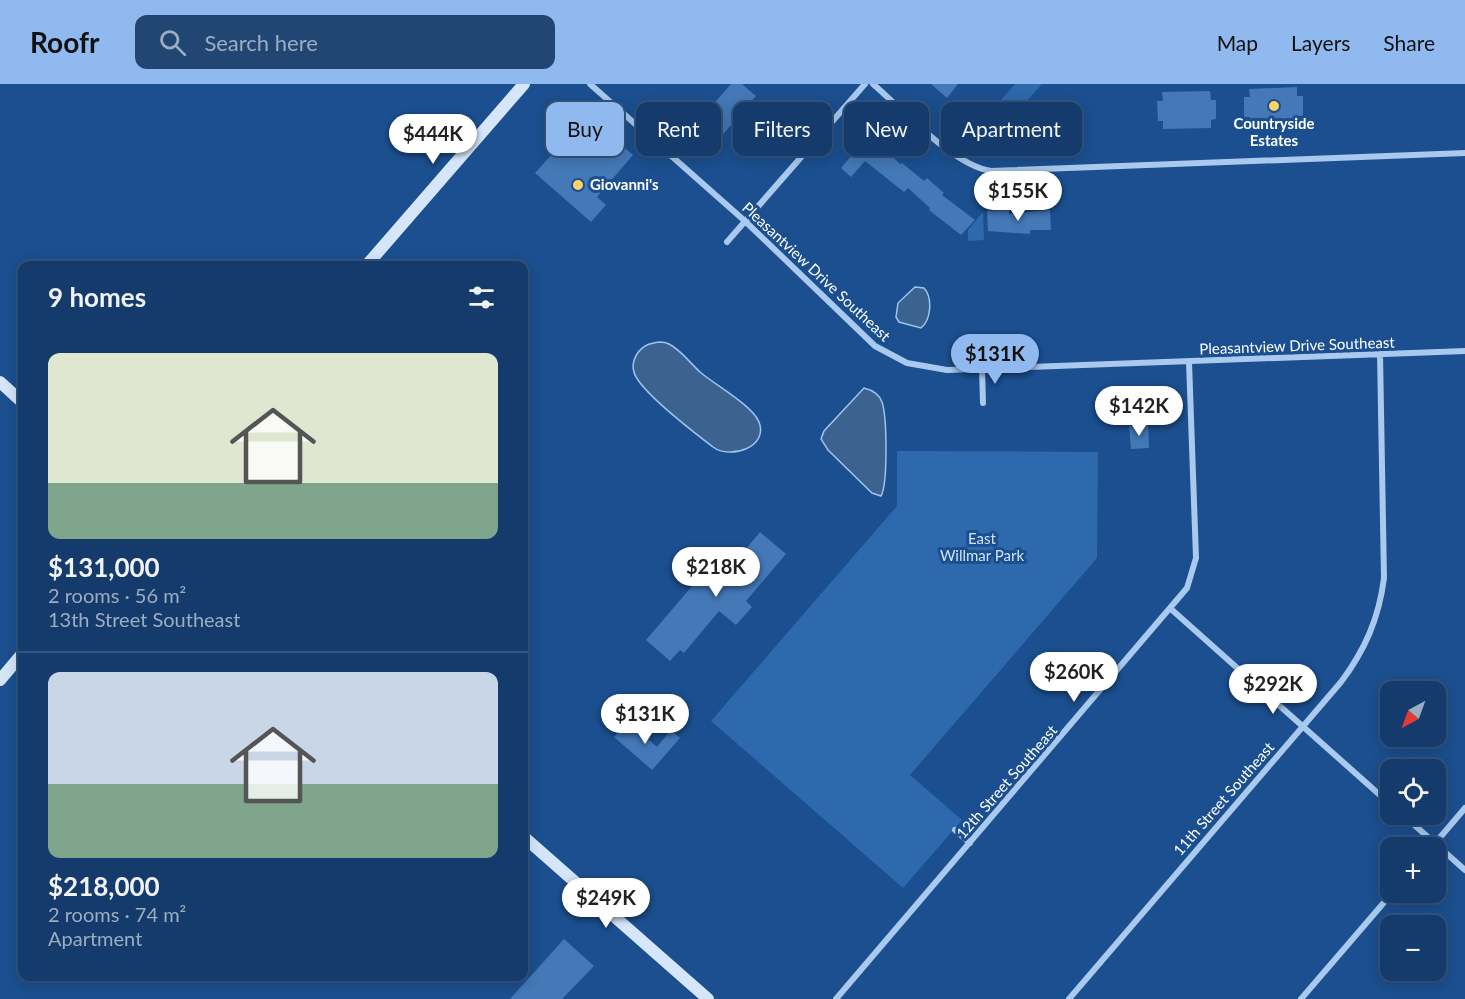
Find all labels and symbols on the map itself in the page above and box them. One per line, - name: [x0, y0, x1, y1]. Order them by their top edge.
- marker: Countryside Estates: [1267, 99, 1281, 113]
- pin: $444K: [391, 114, 475, 165]
- place label: Countryside Estates: [1233, 114, 1315, 149]
- pin: $155K: [976, 171, 1060, 222]
- place label: Giovanni's: [590, 175, 659, 193]
- marker: Giovanni's: [571, 178, 585, 192]
- street label: Pleasantview Drive Southeast: [739, 198, 895, 345]
- street label: Pleasantview Drive Southeast: [1199, 333, 1396, 357]
- pin: $131K: [953, 334, 1037, 385]
- pin: $142K: [1097, 386, 1181, 437]
- park label: East Willmar Park: [940, 529, 1024, 564]
- pin: $218K: [674, 547, 758, 598]
- pin: $260K: [1032, 652, 1116, 703]
- pin: $292K: [1231, 664, 1315, 715]
- north arrow: [1380, 681, 1446, 747]
- pin: $131K: [603, 694, 687, 745]
- street label: 12th Street Southeast: [952, 721, 1061, 842]
- street label: 11th Street Southeast: [1169, 738, 1278, 859]
- pin: $249K: [564, 878, 648, 929]

